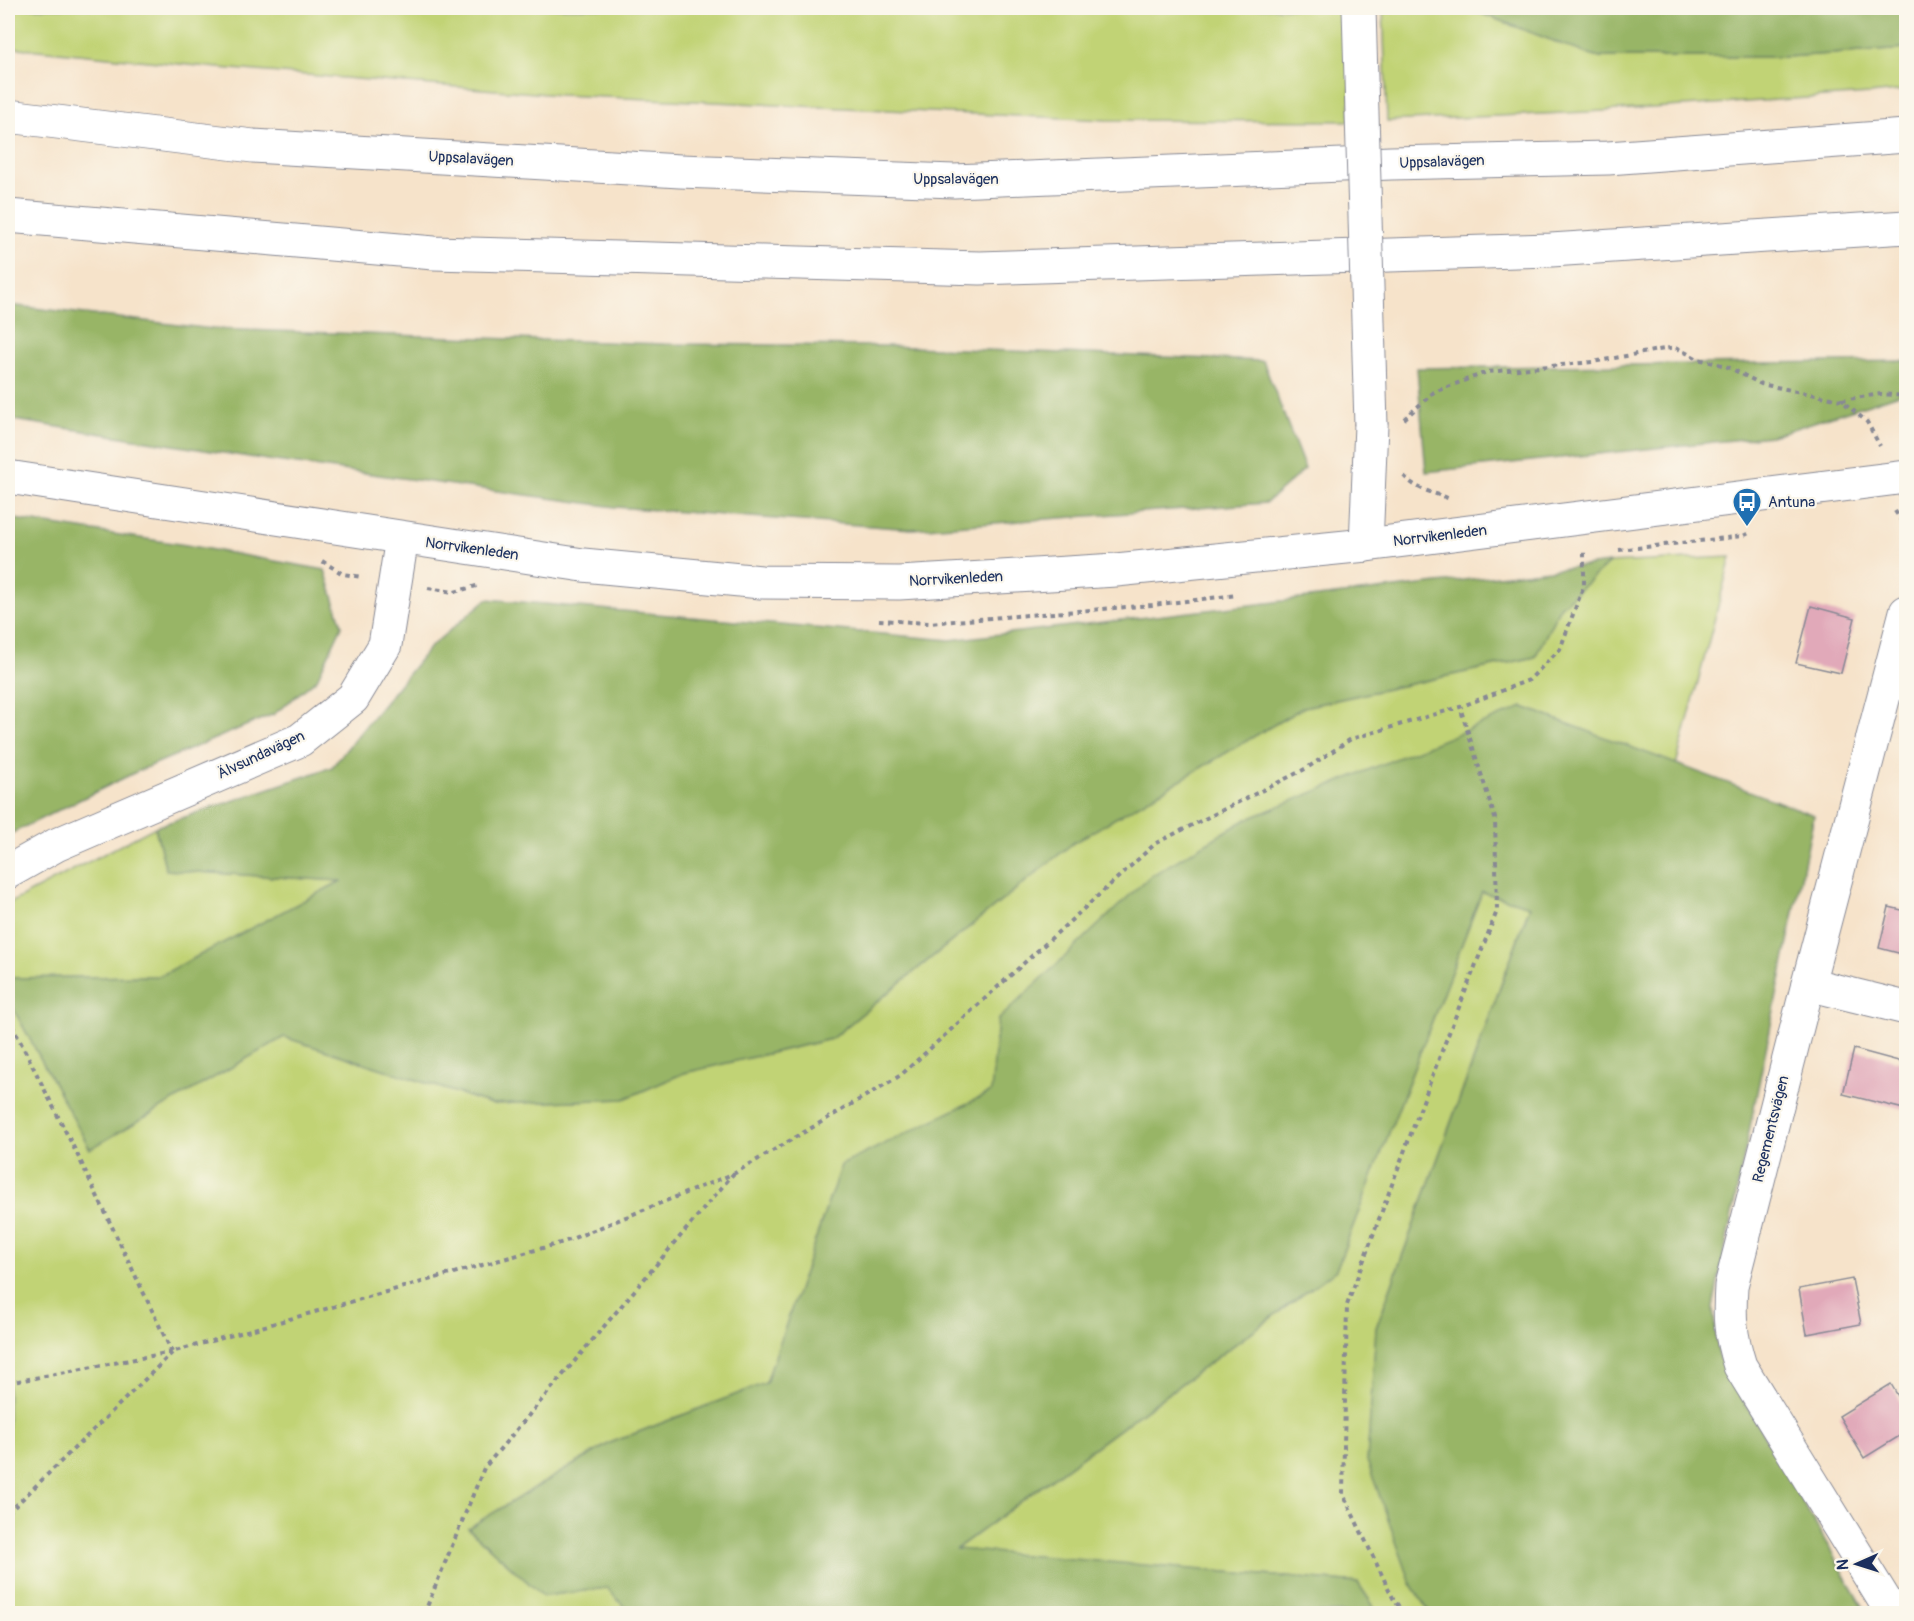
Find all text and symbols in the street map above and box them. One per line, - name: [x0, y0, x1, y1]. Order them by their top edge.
- street label: Uppsalavägen: [428, 147, 514, 171]
- street label: Uppsalavägen: [1399, 151, 1485, 173]
- street label: Uppsalavägen: [913, 170, 999, 189]
- bus stop icon: Antuna: [1731, 486, 1763, 528]
- place label: Antuna: [1768, 493, 1815, 512]
- street label: Norrvikenleden: [1392, 521, 1488, 551]
- street label: Norrvikenleden: [424, 533, 520, 565]
- street label: Norrvikenleden: [908, 567, 1004, 591]
- street label: Älvsundavägen: [214, 726, 308, 784]
- street label: Regementsvägen: [1749, 1074, 1793, 1184]
- north arrow: [1827, 1534, 1887, 1594]
- text: N: [1833, 1559, 1853, 1571]

